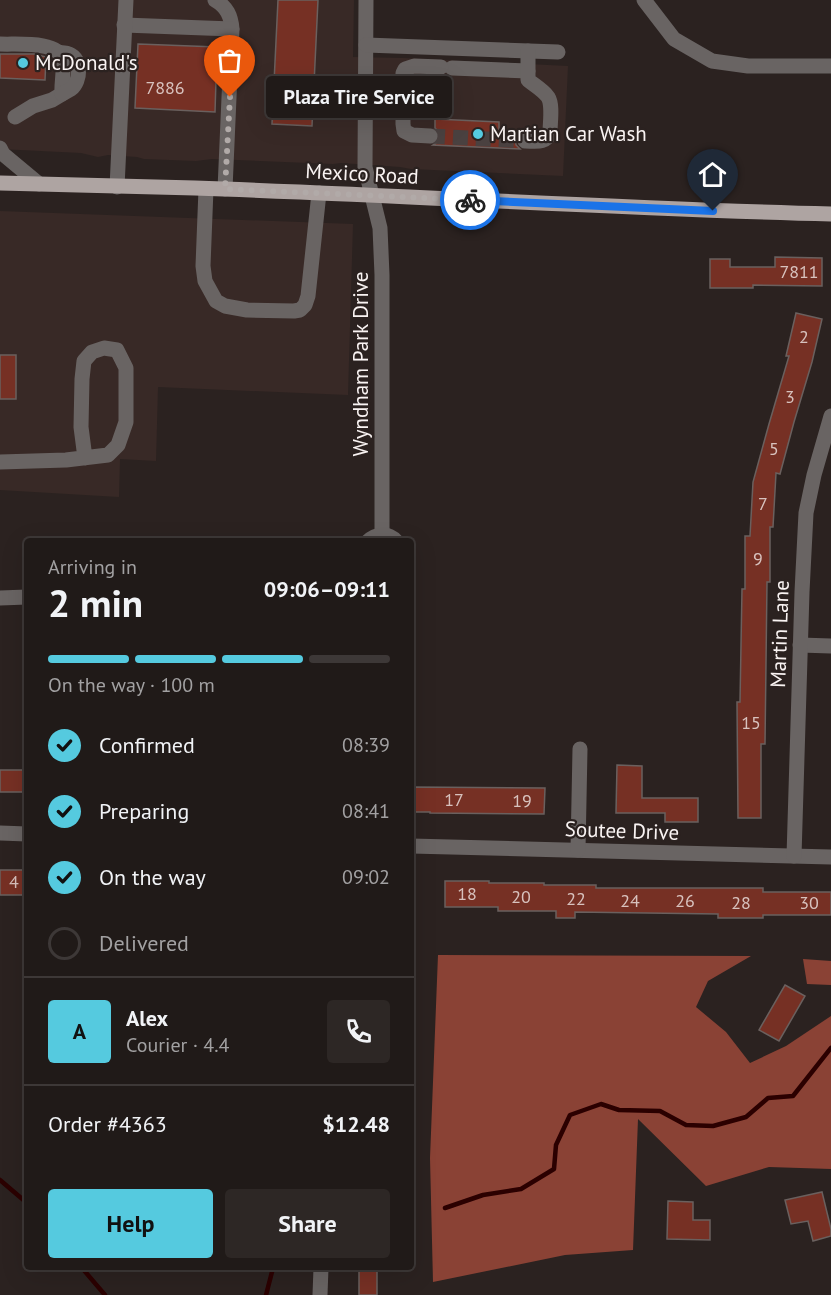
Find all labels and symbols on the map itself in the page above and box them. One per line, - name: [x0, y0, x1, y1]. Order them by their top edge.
- pin: [204, 35, 255, 97]
- place label: McDonald's: [35, 49, 138, 76]
- marker: McDonald's: [16, 56, 30, 70]
- house number: 7886: [145, 76, 185, 99]
- callout: Plaza Tire Service: [266, 76, 452, 118]
- place label: Martian Car Wash: [490, 120, 647, 147]
- marker: Martian Car Wash: [471, 127, 485, 141]
- pin: [687, 149, 738, 211]
- street label: Mexico Road: [305, 157, 419, 190]
- courier: [440, 170, 500, 230]
- house number: 7811: [779, 260, 819, 283]
- street label: Wyndham Park Drive: [347, 272, 374, 456]
- house number: 2: [799, 325, 809, 348]
- house number: 3: [785, 385, 795, 408]
- house number: 5: [769, 437, 779, 460]
- house number: 7: [758, 492, 768, 515]
- house number: 9: [753, 547, 763, 570]
- street label: Martin Lane: [764, 580, 795, 688]
- house number: 15: [741, 711, 761, 734]
- house number: 17: [444, 788, 464, 811]
- house number: 19: [512, 789, 532, 812]
- street label: Soutee Drive: [564, 815, 680, 846]
- house number: 4: [9, 870, 19, 893]
- house number: 18: [457, 882, 477, 905]
- house number: 20: [511, 885, 531, 908]
- house number: 22: [566, 887, 586, 910]
- house number: 24: [620, 889, 640, 912]
- house number: 26: [675, 889, 695, 912]
- house number: 28: [731, 891, 751, 914]
- house number: 30: [799, 891, 819, 914]

